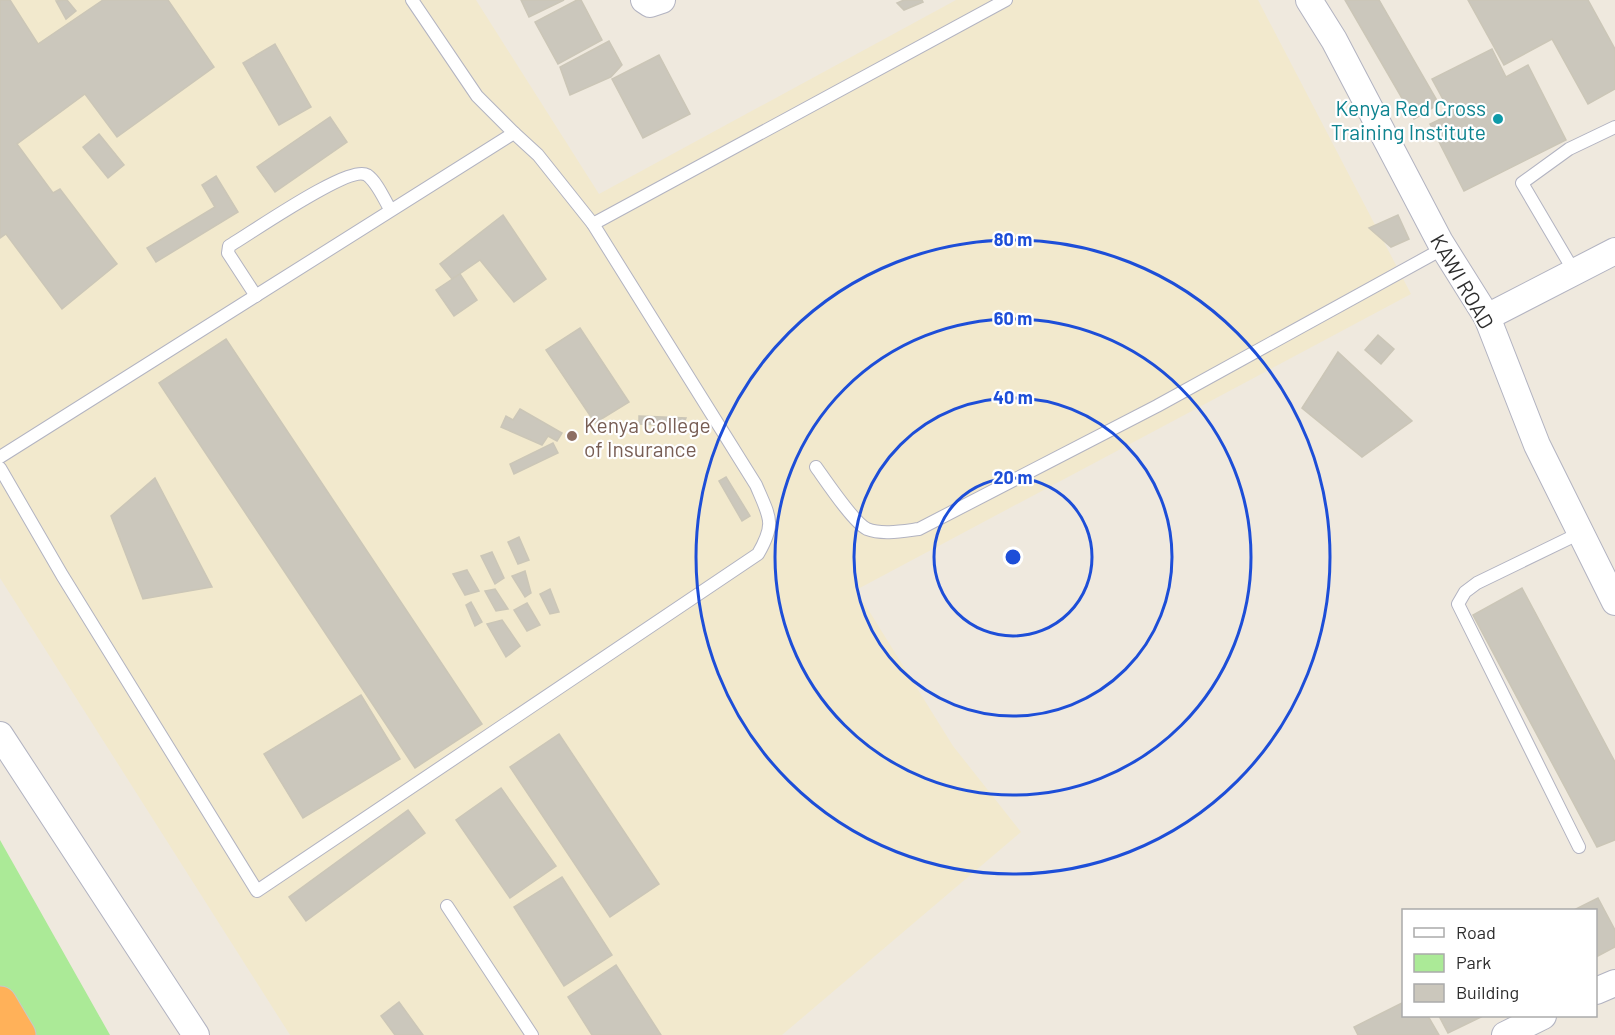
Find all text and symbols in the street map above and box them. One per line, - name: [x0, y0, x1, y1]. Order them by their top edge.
- place label: Kenya Red Cross Training Institute: [1331, 95, 1486, 144]
- marker: Kenya Red Cross Training Institute: [1491, 112, 1505, 126]
- text: 80 m: [994, 228, 1032, 250]
- street label: KAWI ROAD: [1426, 229, 1500, 333]
- text: 60 m: [994, 307, 1032, 329]
- text: 40 m: [993, 386, 1033, 408]
- place label: Kenya College of Insurance: [584, 412, 711, 461]
- marker: Kenya College of Insurance: [565, 429, 579, 443]
- text: 20 m: [994, 466, 1032, 488]
- centre of rings: [1003, 547, 1023, 567]
- legend: [1402, 909, 1597, 1017]
- text: Road: [1456, 921, 1496, 943]
- text: Park: [1456, 951, 1491, 973]
- text: Building: [1456, 981, 1519, 1003]

